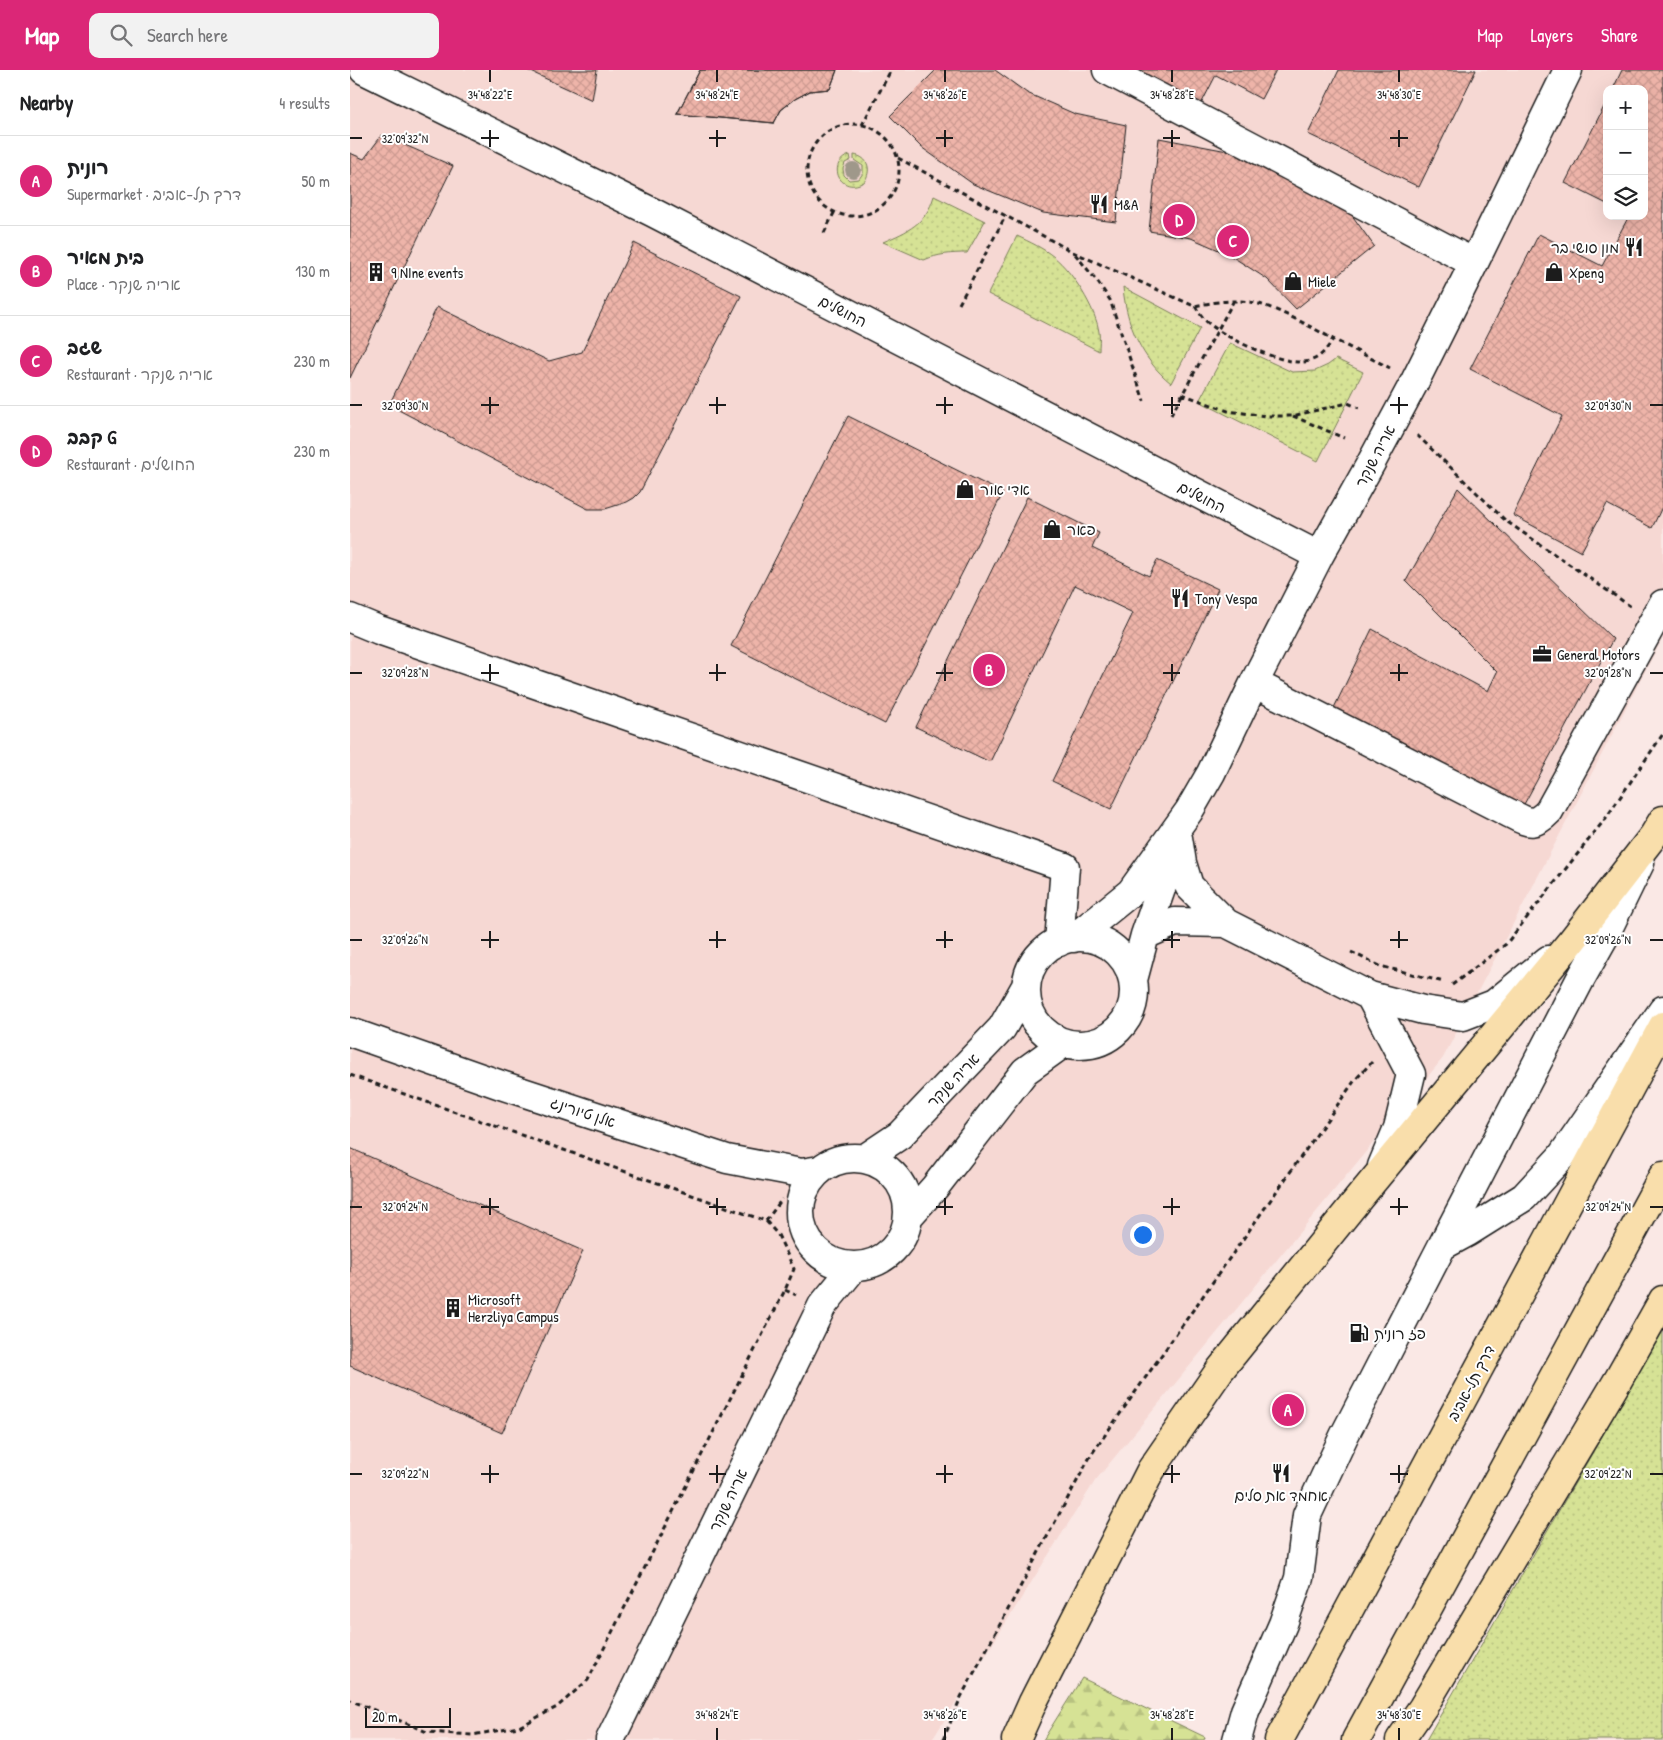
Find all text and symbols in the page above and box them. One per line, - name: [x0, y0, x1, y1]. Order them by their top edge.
- search box: [89, 13, 439, 58]
- text: Map: [25, 19, 59, 51]
- icon: search: [107, 21, 135, 49]
- text: Search here: [147, 22, 228, 48]
- text: Map: [1477, 23, 1503, 48]
- text: Layers: [1531, 23, 1573, 48]
- text: Share: [1601, 23, 1638, 48]
- map controls: [1603, 85, 1648, 220]
- button: +: [1603, 85, 1648, 130]
- text: 34°48'22"E: [468, 86, 513, 103]
- text: 34°48'24"E: [695, 86, 739, 103]
- text: 34°48'26"E: [923, 86, 968, 103]
- text: 34°48'28"E: [1150, 86, 1195, 103]
- text: 34°48'30"E: [1377, 86, 1422, 103]
- text: Nearby: [20, 88, 73, 117]
- text: 4 results: [279, 92, 330, 114]
- text: 32°09'32"N: [382, 130, 428, 147]
- button: −: [1603, 130, 1648, 175]
- text: רונית: [67, 154, 109, 180]
- text: A: [32, 170, 40, 192]
- text: 50 m: [302, 170, 330, 192]
- button: layers: [1603, 175, 1648, 220]
- text: Supermarket · דרך תל-אביב: [67, 183, 241, 205]
- restaurant icon: M&A: [1088, 193, 1110, 215]
- place label: M&A: [1114, 194, 1139, 215]
- pin: D: [1163, 201, 1195, 239]
- pin: C: [1217, 222, 1249, 260]
- restaurant icon: מון סושי בר: [1623, 236, 1645, 258]
- place label: מון סושי בר: [1551, 237, 1619, 258]
- text: בית מאיר: [67, 244, 144, 270]
- text: B: [32, 260, 40, 282]
- text: 130 m: [295, 260, 330, 282]
- building icon: 9 NIne events: [365, 261, 387, 283]
- shop icon: Xpeng: [1543, 261, 1565, 283]
- place label: 9 NIne events: [391, 262, 464, 283]
- place label: Xpeng: [1569, 262, 1604, 283]
- shop icon: Miele: [1282, 270, 1304, 292]
- place label: Miele: [1308, 271, 1336, 292]
- text: Place · אריה שנקר: [67, 273, 181, 295]
- street label: החושלים: [815, 290, 871, 332]
- text: שגב: [67, 334, 102, 360]
- text: C: [32, 350, 40, 372]
- text: 230 m: [294, 350, 330, 372]
- text: Restaurant · אריה שנקר: [67, 363, 213, 385]
- text: 32°09'30"N: [382, 397, 428, 414]
- text: 32°09'30"N: [1585, 397, 1631, 414]
- street label: אריה שנקר: [1350, 421, 1400, 491]
- text: קבב G: [67, 424, 116, 450]
- text: D: [32, 440, 40, 462]
- text: 230 m: [294, 440, 330, 462]
- text: Restaurant · החושלים: [67, 453, 195, 475]
- street label: החושלים: [1174, 476, 1230, 518]
- shop icon: אדי אור: [954, 478, 976, 500]
- place label: אדי אור: [980, 479, 1030, 500]
- shop icon: פאר: [1041, 518, 1063, 540]
- place label: פאר: [1067, 519, 1096, 540]
- restaurant icon: Tony Vespa: [1169, 587, 1191, 609]
- place label: Tony Vespa: [1195, 588, 1257, 609]
- office icon: General Motors: [1531, 643, 1553, 665]
- place label: General Motors: [1557, 644, 1640, 665]
- pin: B: [973, 651, 1005, 689]
- text: 32°09'28"N: [382, 664, 428, 681]
- text: 32°09'28"N: [1585, 664, 1631, 681]
- text: 32°09'26"N: [382, 931, 428, 948]
- text: 32°09'26"N: [1585, 931, 1631, 948]
- street label: אריה שנקר: [922, 1048, 984, 1112]
- street label: אלן טיורינג: [548, 1092, 618, 1132]
- text: 32°09'24"N: [382, 1198, 428, 1215]
- text: 32°09'24"N: [1585, 1198, 1631, 1215]
- your location: [1130, 1222, 1156, 1248]
- place label: Microsoft Herzliya Campus: [468, 1289, 559, 1327]
- building icon: Microsoft Herzliya Campus: [442, 1297, 464, 1319]
- fuel station icon: פז רונית: [1348, 1322, 1370, 1344]
- place label: פז רונית: [1374, 1323, 1426, 1344]
- street label: דרך תל-אביב: [1442, 1341, 1500, 1425]
- pin: A: [1272, 1391, 1304, 1429]
- restaurant icon: אחמד את סלים: [1270, 1462, 1292, 1484]
- text: 32°09'22"N: [382, 1465, 428, 1482]
- street label: אריה שנקר: [704, 1465, 752, 1535]
- text: 32°09'22"N: [1585, 1465, 1631, 1482]
- place label: אחמד את סלים: [1234, 1485, 1328, 1506]
- scale bar: [365, 1705, 451, 1728]
- text: 34°48'24"E: [695, 1706, 739, 1723]
- text: 34°48'26"E: [923, 1706, 968, 1723]
- text: 34°48'28"E: [1150, 1706, 1195, 1723]
- text: 34°48'30"E: [1377, 1706, 1422, 1723]
- text: 20 m: [372, 1707, 398, 1726]

